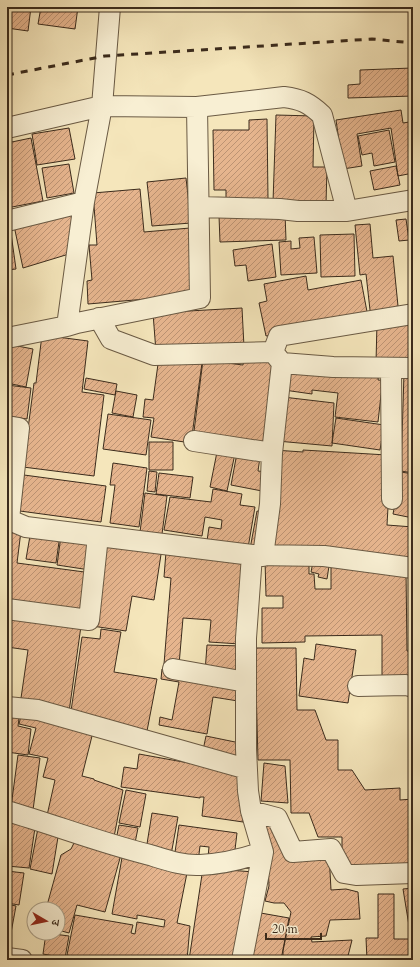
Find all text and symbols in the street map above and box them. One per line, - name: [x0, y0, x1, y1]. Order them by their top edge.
- north arrow: [26, 901, 66, 941]
- scale bar: [266, 915, 321, 941]
- text: उ: [47, 918, 63, 928]
- text: 20 m: [272, 921, 299, 937]

